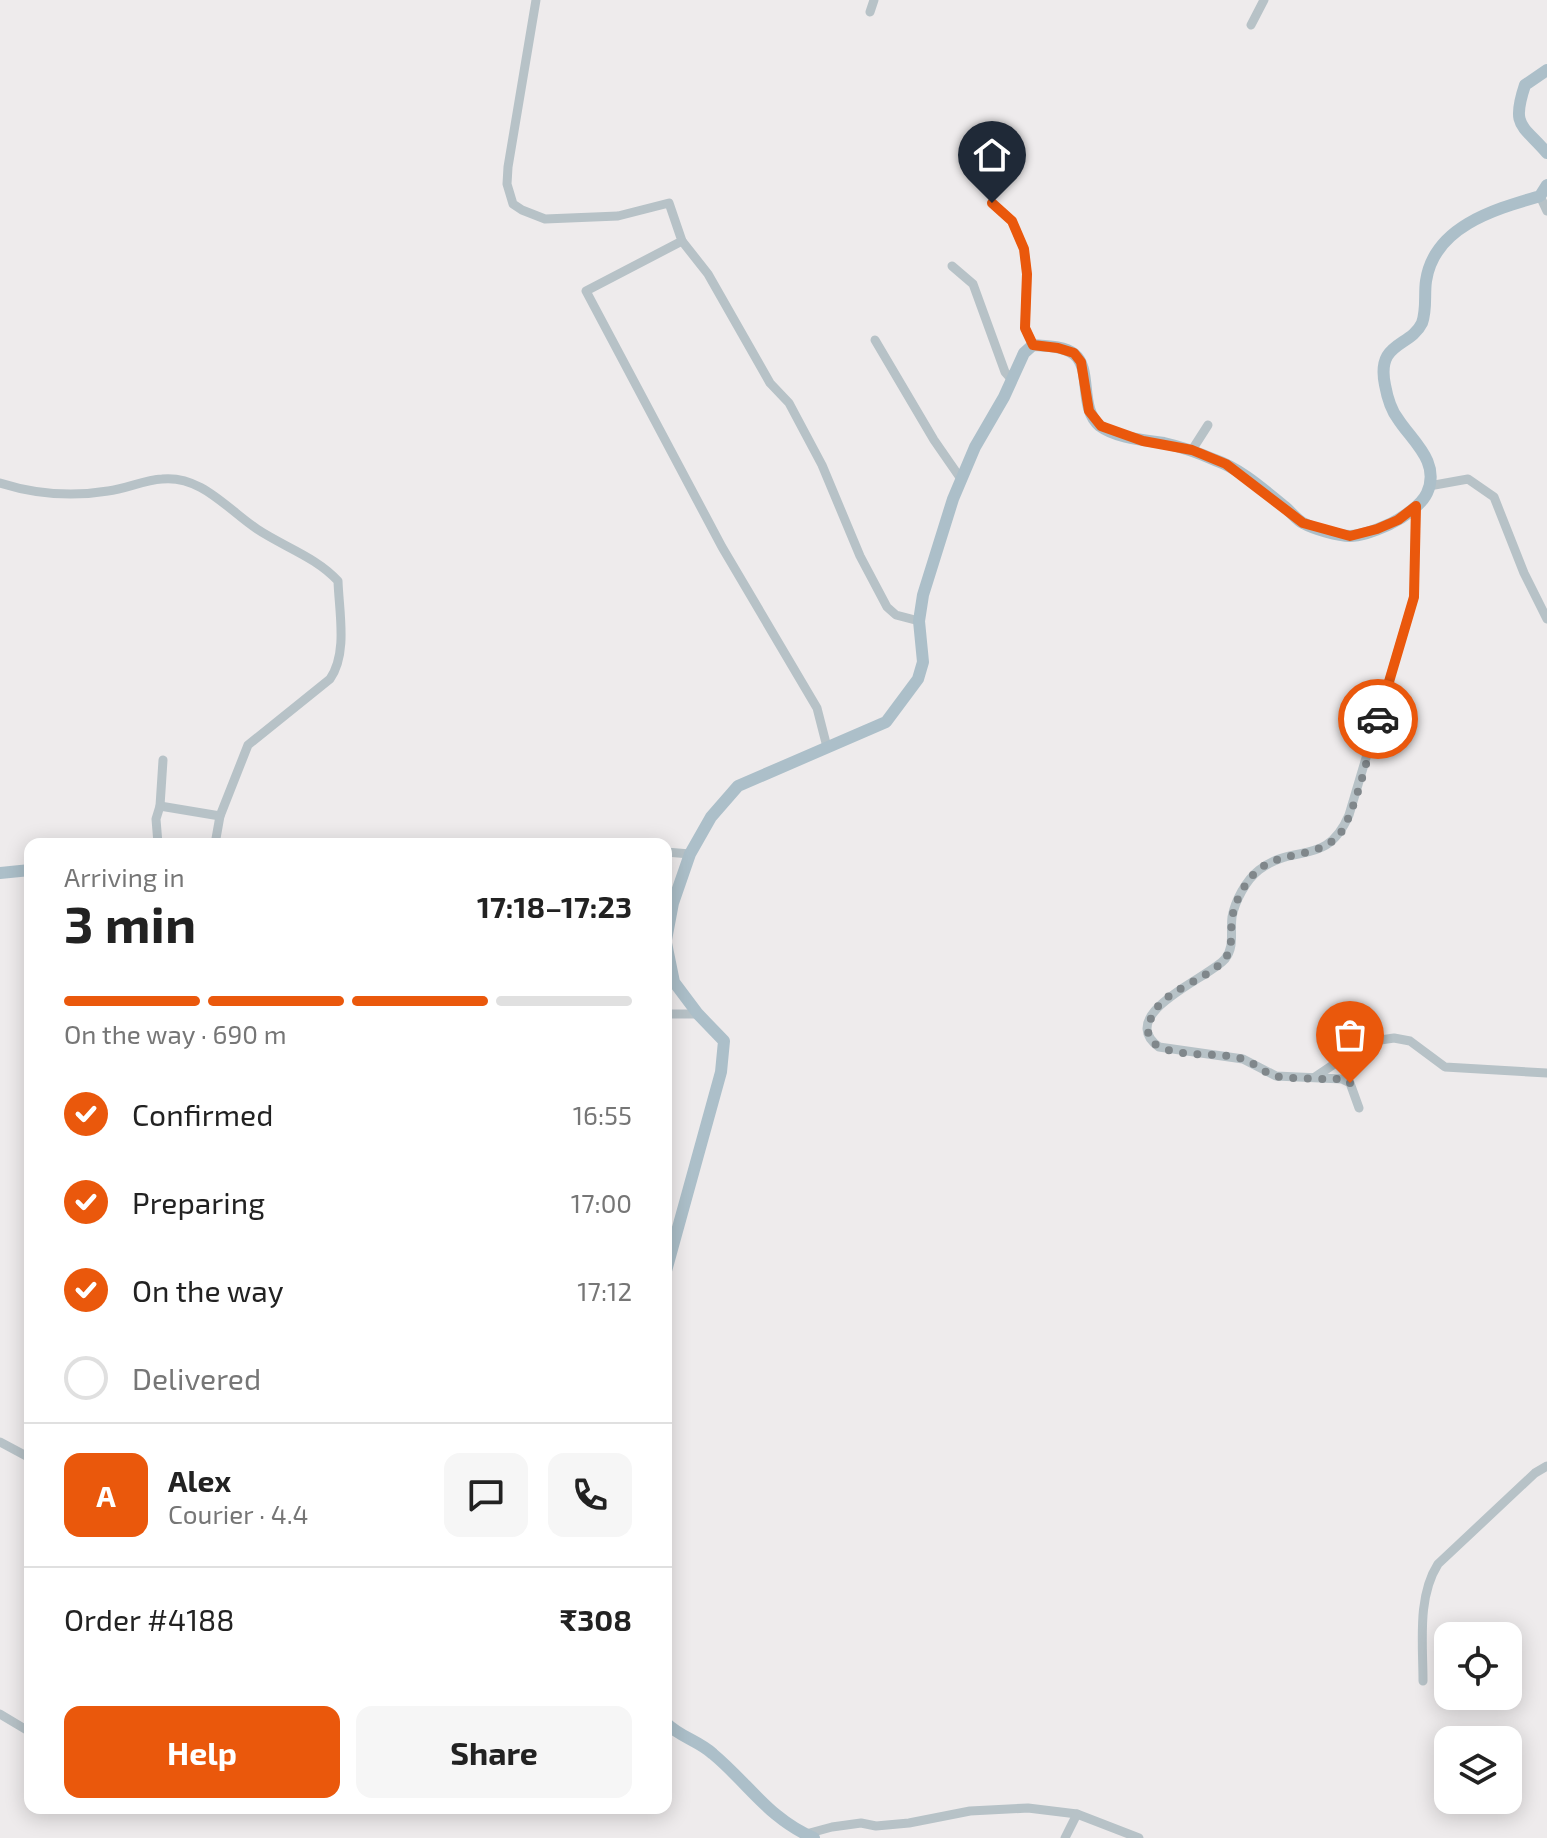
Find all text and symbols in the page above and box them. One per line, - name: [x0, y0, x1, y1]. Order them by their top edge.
- pin: [958, 121, 1026, 203]
- icon: home: [970, 133, 1014, 177]
- courier: [1338, 679, 1418, 759]
- icon: car: [1356, 697, 1400, 741]
- text: Arriving in: [64, 861, 185, 892]
- text: 17:18–17:23: [477, 888, 632, 924]
- text: 3 min: [64, 891, 196, 953]
- pin: [1316, 1001, 1384, 1083]
- icon: bag: [1328, 1013, 1372, 1057]
- text: On the way · 690 m: [64, 1018, 287, 1049]
- icon: check: [64, 1092, 108, 1136]
- text: Confirmed: [132, 1096, 273, 1132]
- text: 16:55: [573, 1099, 632, 1130]
- icon: check: [64, 1180, 108, 1224]
- text: Preparing: [132, 1184, 265, 1220]
- text: 17:00: [571, 1187, 632, 1218]
- icon: check: [64, 1268, 108, 1312]
- text: On the way: [132, 1272, 284, 1308]
- text: 17:12: [577, 1275, 632, 1306]
- text: Delivered: [132, 1360, 261, 1396]
- button: chat: [444, 1453, 528, 1537]
- button: phone: [548, 1453, 632, 1537]
- text: Alex: [168, 1462, 231, 1498]
- text: A: [96, 1477, 116, 1513]
- text: Courier · 4.4: [168, 1498, 309, 1529]
- text: Order #4188: [64, 1601, 235, 1637]
- text: ₹308: [560, 1601, 632, 1637]
- map controls: [1434, 1622, 1522, 1814]
- button: locate: [1434, 1622, 1522, 1710]
- button: Help: [64, 1706, 340, 1798]
- button: Share: [356, 1706, 632, 1798]
- button: layers: [1434, 1726, 1522, 1814]

